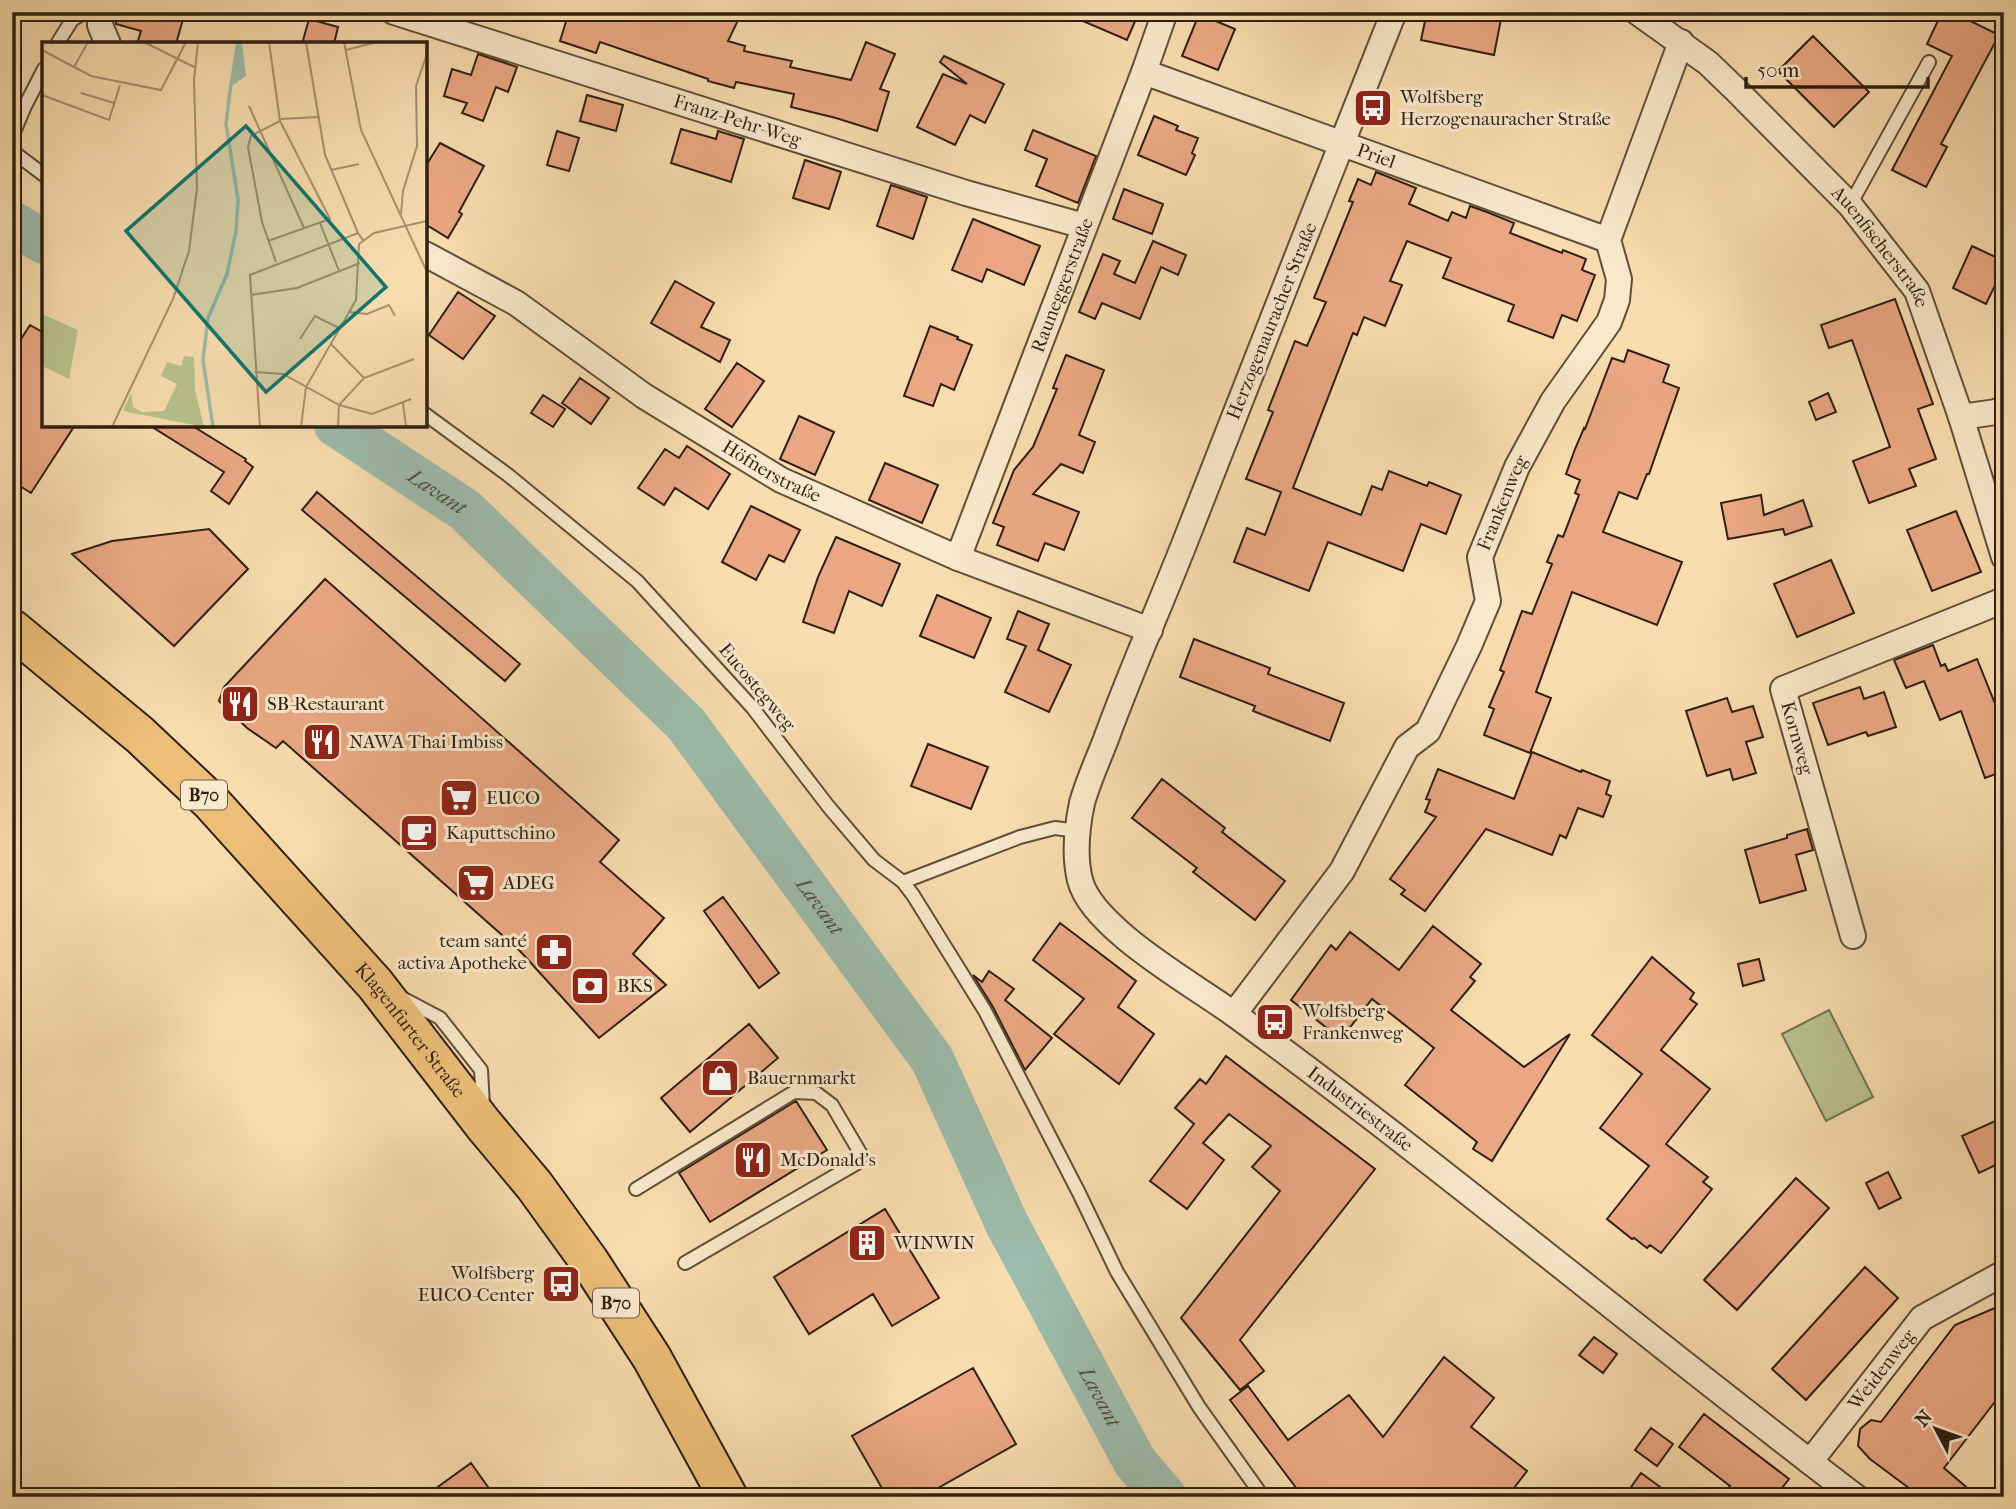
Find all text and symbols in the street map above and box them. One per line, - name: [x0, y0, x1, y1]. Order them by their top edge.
- inset map: [42, 42, 427, 427]
- scale bar: [1746, 46, 1928, 90]
- text: 50 m: [1757, 58, 1800, 82]
- place label: Wolfsberg Herzogenauracher Straße: [1399, 86, 1611, 130]
- bus stop icon: Wolfsberg Herzogenauracher Straße: [1352, 87, 1394, 129]
- street label: Franz-Pehr-Weg: [671, 90, 805, 151]
- street label: Priel: [1354, 139, 1399, 173]
- street label: Auenfischerstraße: [1826, 181, 1933, 310]
- street label: Rauneggerstraße: [1027, 215, 1098, 356]
- street label: Herzogenauracher Straße: [1222, 219, 1322, 423]
- street label: Höfnerstraße: [718, 436, 824, 507]
- street label: Frankenweg: [1473, 451, 1533, 554]
- water label: Lavant: [402, 463, 472, 520]
- street label: Eucostegweg: [714, 639, 800, 736]
- restaurant icon: SB-Restaurant: [219, 683, 261, 725]
- place label: SB-Restaurant: [267, 693, 385, 715]
- street label: Kornweg: [1776, 699, 1818, 778]
- restaurant icon: NAWA Thai Imbiss: [301, 721, 343, 763]
- place label: NAWA Thai Imbiss: [349, 731, 503, 753]
- supermarket icon: EUCO: [438, 777, 480, 819]
- road number: B70: [181, 780, 227, 810]
- place label: EUCO: [486, 787, 540, 809]
- cafe icon: Kaputtschino: [398, 812, 440, 854]
- place label: Kaputtschino: [446, 822, 556, 844]
- supermarket icon: ADEG: [455, 862, 497, 904]
- water label: Lavant: [790, 871, 849, 941]
- place label: ADEG: [502, 872, 555, 894]
- place label: team santé activa Apotheke: [398, 930, 527, 974]
- pharmacy icon: team santé activa Apotheke: [533, 931, 575, 973]
- street label: Klagenfurter Straße: [350, 958, 470, 1102]
- bank icon: BKS: [569, 965, 611, 1007]
- place label: BKS: [617, 975, 653, 997]
- place label: Wolfsberg Frankenweg: [1301, 1000, 1404, 1044]
- bus stop icon: Wolfsberg Frankenweg: [1254, 1001, 1296, 1043]
- shop icon: Bauernmarkt: [699, 1057, 741, 1099]
- street label: Industriestraße: [1303, 1062, 1417, 1156]
- place label: Bauernmarkt: [747, 1067, 857, 1089]
- restaurant icon: McDonald's: [732, 1139, 774, 1181]
- place label: McDonald's: [780, 1149, 876, 1171]
- building icon: WINWIN: [846, 1222, 888, 1264]
- place label: WINWIN: [893, 1232, 976, 1254]
- place label: Wolfsberg EUCO-Center: [418, 1262, 535, 1306]
- bus stop icon: Wolfsberg EUCO-Center: [540, 1263, 582, 1305]
- road number: B70: [593, 1288, 639, 1318]
- street label: Weidenweg: [1843, 1324, 1921, 1415]
- water label: Lavant: [1073, 1361, 1127, 1432]
- north arrow: [1900, 1394, 1970, 1464]
- text: N: [1911, 1405, 1937, 1431]

